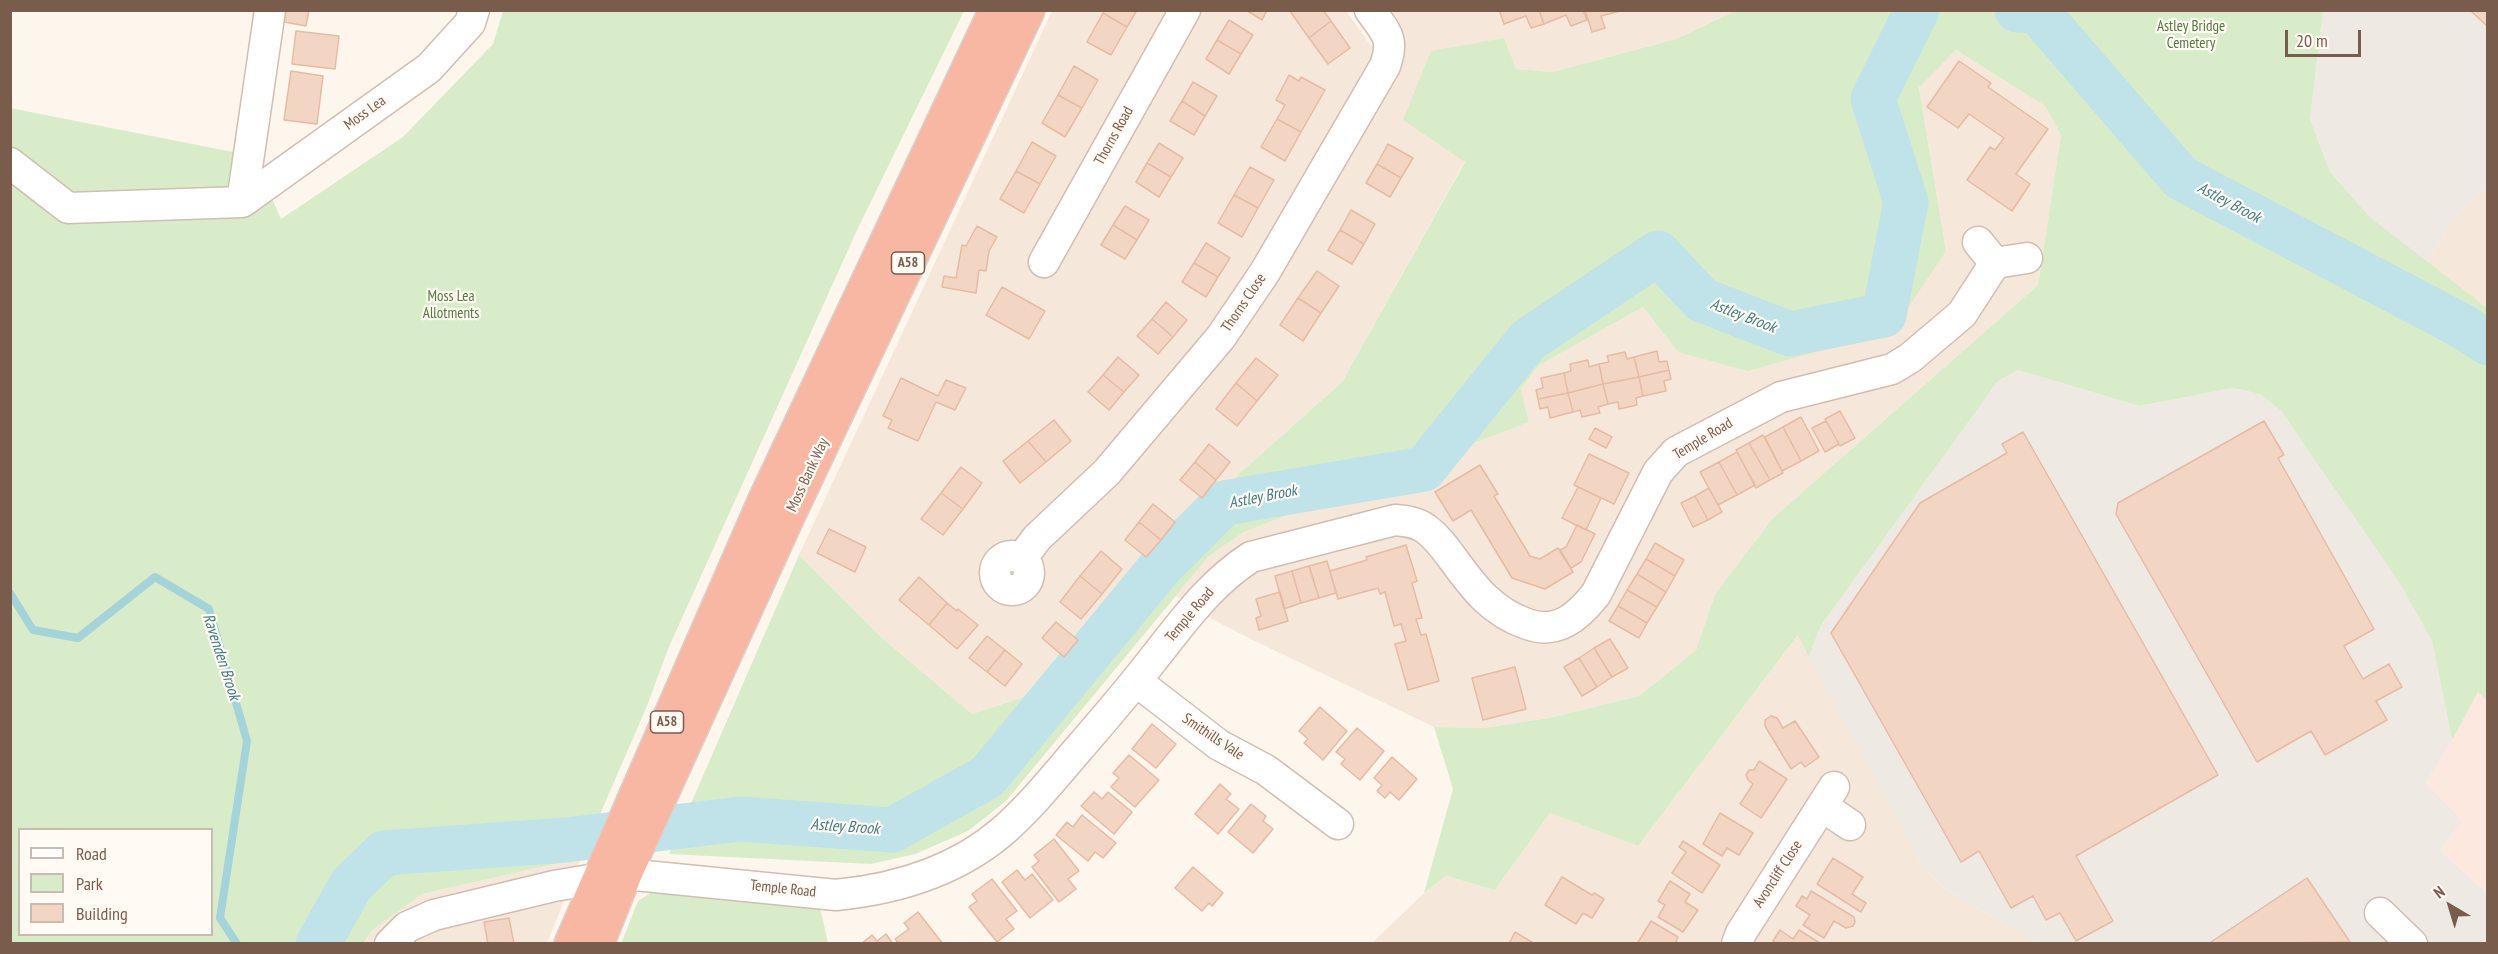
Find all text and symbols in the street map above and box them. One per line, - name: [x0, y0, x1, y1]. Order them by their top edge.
- park label: Astley Bridge Cemetery: [2157, 18, 2225, 53]
- scale bar: [2288, 18, 2364, 56]
- text: 20 m: [2296, 29, 2328, 52]
- street label: Moss Lea: [341, 92, 389, 134]
- street label: Thorns Road: [1091, 104, 1137, 168]
- water label: Astley Brook: [2194, 178, 2264, 228]
- road number: A58: [892, 252, 924, 274]
- street label: Thorns Close: [1218, 270, 1270, 336]
- park label: Moss Lea Allotments: [423, 288, 479, 323]
- water label: Astley Brook: [1707, 295, 1779, 337]
- street label: Temple Road: [1670, 414, 1736, 464]
- street label: Moss Bank Way: [783, 435, 833, 515]
- water label: Astley Brook: [1227, 481, 1299, 513]
- street label: Temple Road: [1162, 584, 1218, 646]
- water label: Ravenden Brook: [198, 611, 244, 703]
- street label: Smithills Vale: [1179, 710, 1247, 764]
- road number: A58: [650, 711, 684, 733]
- water label: Astley Brook: [810, 815, 880, 839]
- legend: [18, 828, 213, 936]
- street label: Avoncliff Close: [1750, 837, 1806, 911]
- text: Road: [76, 842, 107, 865]
- text: Park: [76, 872, 103, 895]
- north arrow: [2420, 876, 2480, 936]
- street label: Temple Road: [749, 877, 817, 901]
- text: N: [2429, 881, 2448, 902]
- text: Building: [76, 902, 128, 925]

